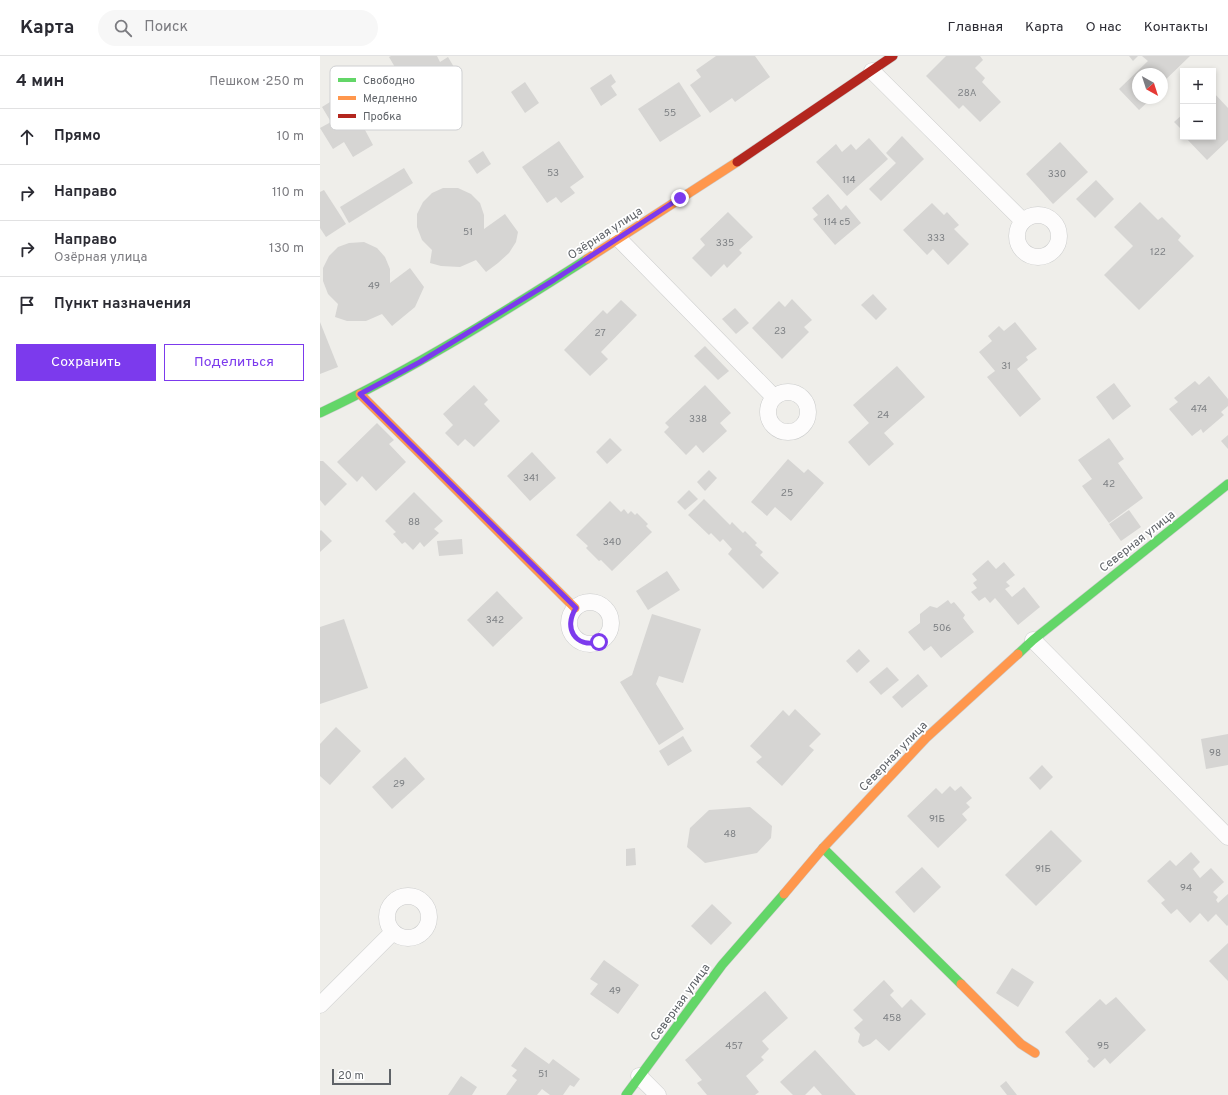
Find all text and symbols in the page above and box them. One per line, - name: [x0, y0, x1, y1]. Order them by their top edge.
- search box: [98, 10, 378, 46]
- text: Карта: [20, 16, 74, 40]
- icon: search: [112, 17, 134, 39]
- text: Поиск: [144, 18, 188, 37]
- text: Главная: [948, 19, 1003, 36]
- text: Карта: [1025, 19, 1063, 36]
- text: О нас: [1085, 19, 1122, 36]
- text: Контакты: [1144, 19, 1208, 36]
- legend: [330, 66, 462, 130]
- north arrow: [1132, 68, 1168, 104]
- map controls: [1180, 68, 1216, 140]
- button: +: [1180, 68, 1216, 104]
- text: 4 мин: [16, 71, 64, 93]
- text: Пешком · 250 m: [209, 74, 304, 90]
- text: Свободно: [363, 74, 415, 88]
- house number: 28А: [958, 87, 977, 100]
- text: Медленно: [363, 92, 417, 106]
- button: −: [1180, 104, 1216, 140]
- house number: 55: [664, 107, 676, 120]
- text: Пробка: [363, 110, 402, 124]
- icon: ahead: [16, 126, 38, 148]
- text: Прямо: [54, 127, 101, 146]
- text: 10 m: [277, 129, 304, 145]
- house number: 53: [547, 167, 559, 180]
- house number: 330: [1048, 168, 1066, 181]
- house number: 114: [842, 174, 856, 187]
- icon: right: [16, 182, 38, 204]
- text: Направо: [54, 183, 117, 202]
- text: 110 m: [272, 185, 304, 201]
- route end: [671, 189, 689, 207]
- street label: Озёрная улица: [565, 204, 646, 264]
- house number: 114 с5: [823, 216, 851, 229]
- house number: 51: [463, 226, 473, 239]
- text: Направо: [54, 231, 117, 250]
- house number: 333: [927, 232, 945, 245]
- house number: 335: [716, 237, 734, 250]
- icon: right: [16, 238, 38, 260]
- text: 130 m: [269, 241, 304, 257]
- house number: 122: [1150, 246, 1166, 259]
- text: Озёрная улица: [54, 250, 147, 266]
- house number: 49: [368, 280, 380, 293]
- icon: arrive: [16, 294, 38, 316]
- text: Пункт назначения: [54, 295, 191, 314]
- house number: 23: [774, 325, 786, 338]
- house number: 27: [594, 327, 606, 340]
- button: Сохранить: [16, 344, 156, 381]
- button: Поделиться: [164, 344, 304, 381]
- house number: 31: [1001, 360, 1011, 373]
- house number: 474: [1191, 403, 1207, 416]
- house number: 24: [877, 409, 889, 422]
- house number: 338: [689, 413, 707, 426]
- house number: 341: [523, 472, 539, 485]
- house number: 42: [1103, 478, 1115, 491]
- house number: 25: [781, 487, 793, 500]
- street label: Северная улица: [1096, 507, 1179, 576]
- house number: 88: [408, 516, 420, 529]
- house number: 340: [603, 536, 621, 549]
- house number: 342: [486, 614, 504, 627]
- house number: 506: [933, 622, 951, 635]
- route start: [590, 633, 608, 651]
- street label: Северная улица: [856, 718, 931, 795]
- house number: 98: [1209, 747, 1221, 760]
- house number: 29: [393, 778, 405, 791]
- house number: 91Б: [929, 813, 945, 826]
- house number: 48: [724, 828, 736, 841]
- house number: 91Б: [1035, 863, 1051, 876]
- house number: 94: [1180, 882, 1192, 895]
- street label: Северная улица: [647, 961, 714, 1045]
- house number: 49: [609, 985, 621, 998]
- house number: 458: [883, 1012, 901, 1025]
- house number: 457: [725, 1040, 743, 1053]
- house number: 95: [1097, 1040, 1109, 1053]
- scale bar: [332, 1067, 391, 1086]
- house number: 51: [538, 1068, 548, 1081]
- text: 20 m: [338, 1069, 364, 1083]

